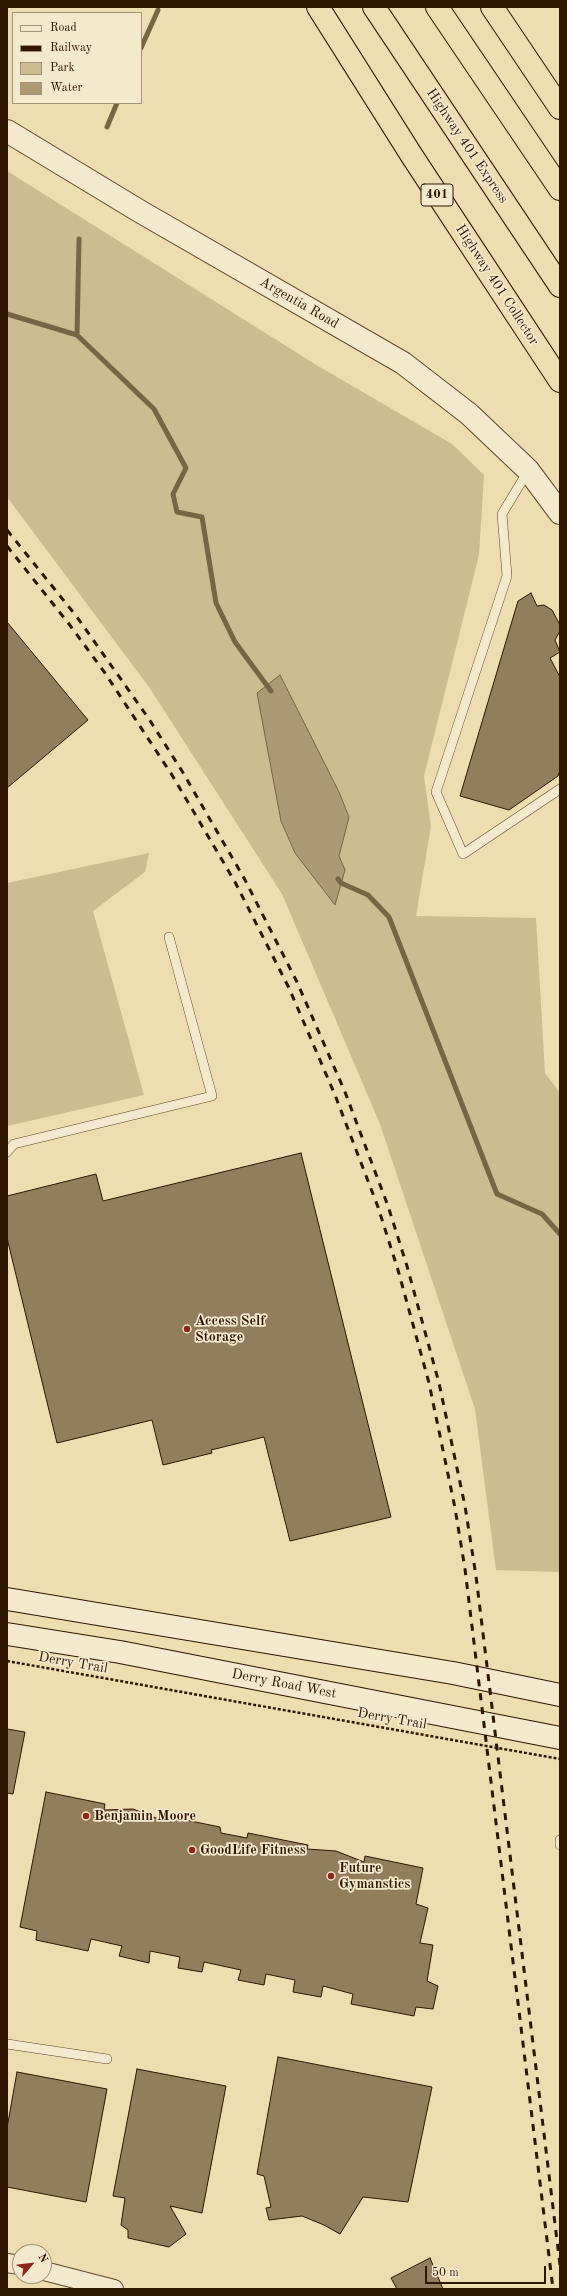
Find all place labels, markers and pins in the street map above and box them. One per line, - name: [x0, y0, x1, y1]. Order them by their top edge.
- place label: Access Self Storage: [195, 1313, 265, 1346]
- marker: Access Self Storage: [182, 1324, 192, 1334]
- place label: Benjamin Moore: [94, 1808, 196, 1824]
- marker: Benjamin Moore: [81, 1811, 91, 1821]
- place label: GoodLife Fitness: [200, 1842, 306, 1858]
- marker: GoodLife Fitness: [187, 1845, 197, 1855]
- place label: Future Gymanstics: [339, 1860, 410, 1892]
- marker: Future Gymanstics: [326, 1871, 336, 1881]

